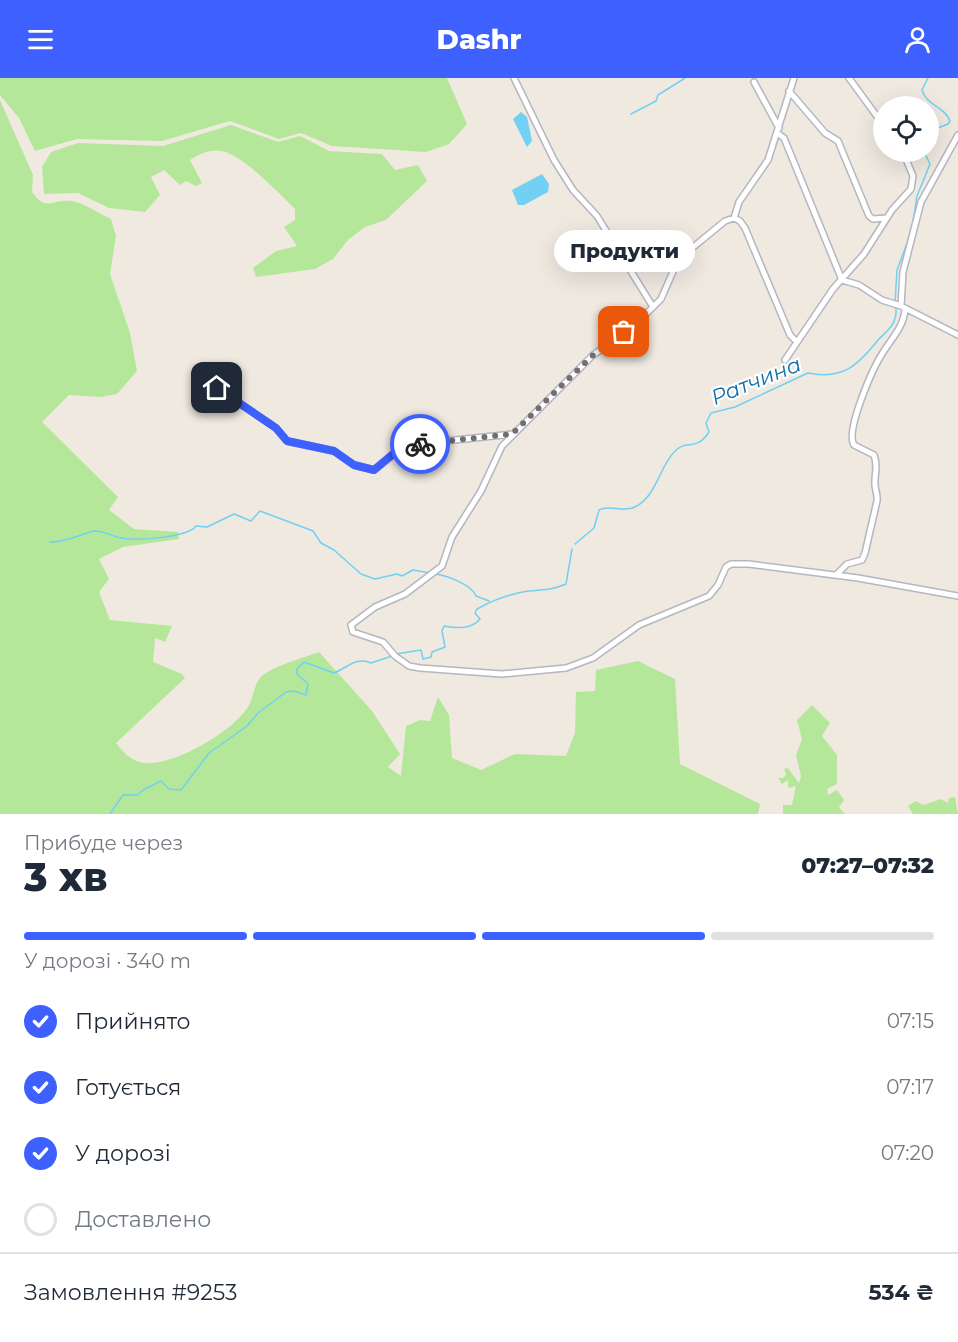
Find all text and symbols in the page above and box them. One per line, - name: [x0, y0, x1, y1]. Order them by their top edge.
- icon: menu: [24, 23, 57, 56]
- text: Dashr: [437, 23, 521, 56]
- icon: person: [901, 23, 934, 56]
- map controls: [873, 96, 939, 162]
- button: locate: [873, 96, 939, 162]
- callout: Продукти: [554, 230, 694, 272]
- text: Продукти: [570, 239, 679, 263]
- pin: [598, 306, 649, 357]
- icon: bag: [607, 315, 640, 348]
- water label: Ратчина: [707, 351, 804, 410]
- pin: [191, 362, 242, 413]
- icon: home: [200, 371, 233, 404]
- courier: [390, 414, 450, 474]
- icon: bike: [404, 428, 437, 461]
- text: Прибуде через: [24, 831, 183, 855]
- text: 07:27–07:32: [801, 852, 934, 879]
- text: 3 хв: [24, 853, 108, 901]
- text: У дорозі · 340 m: [24, 949, 191, 973]
- icon: check: [24, 1005, 57, 1038]
- text: Прийнято: [75, 1008, 191, 1035]
- text: 07:15: [887, 1009, 934, 1033]
- icon: check: [24, 1071, 57, 1104]
- text: Готується: [75, 1074, 181, 1101]
- text: 07:17: [886, 1075, 934, 1099]
- icon: check: [24, 1137, 57, 1170]
- text: У дорозі: [75, 1140, 171, 1167]
- text: 07:20: [881, 1141, 934, 1165]
- text: Доставлено: [75, 1206, 211, 1233]
- text: Замовлення #9253: [24, 1279, 238, 1306]
- text: 534 ₴: [868, 1279, 934, 1306]

